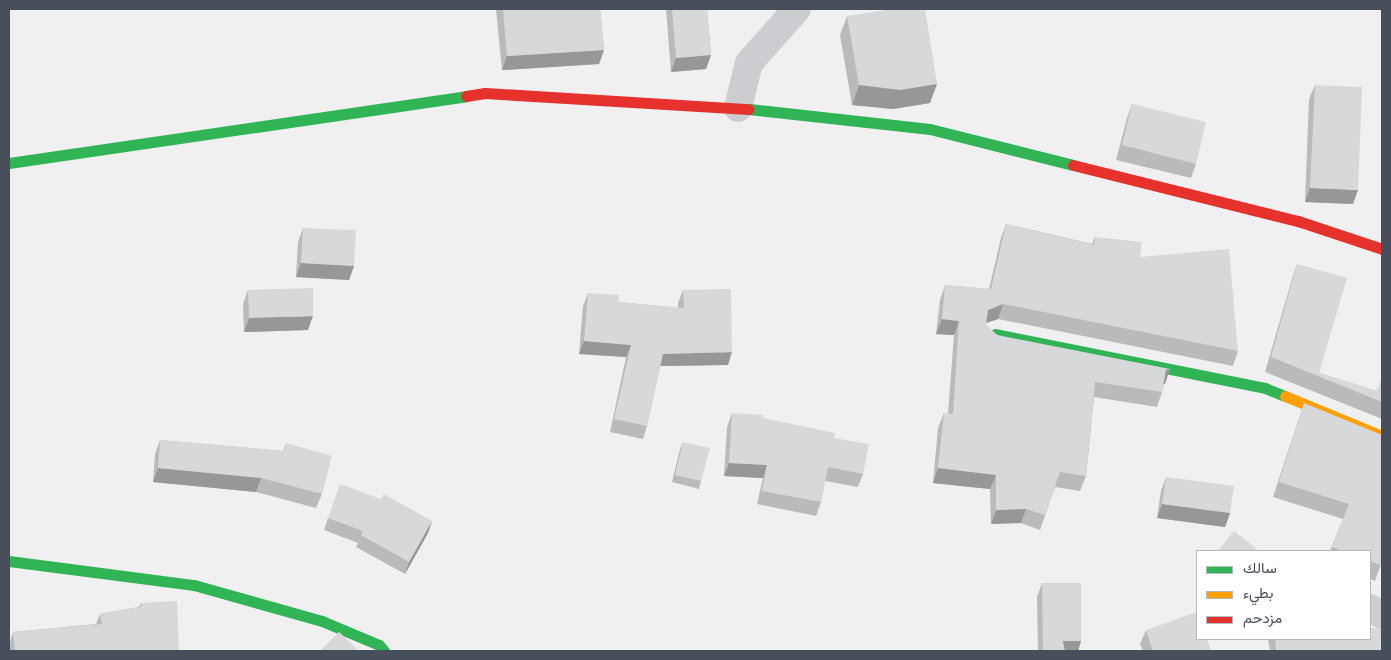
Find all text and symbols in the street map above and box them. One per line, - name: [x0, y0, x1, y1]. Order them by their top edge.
- legend: [1196, 550, 1371, 640]
- text: سالك: [1243, 558, 1277, 577]
- text: بطيء: [1243, 583, 1273, 602]
- text: مزدحم: [1243, 608, 1282, 627]

